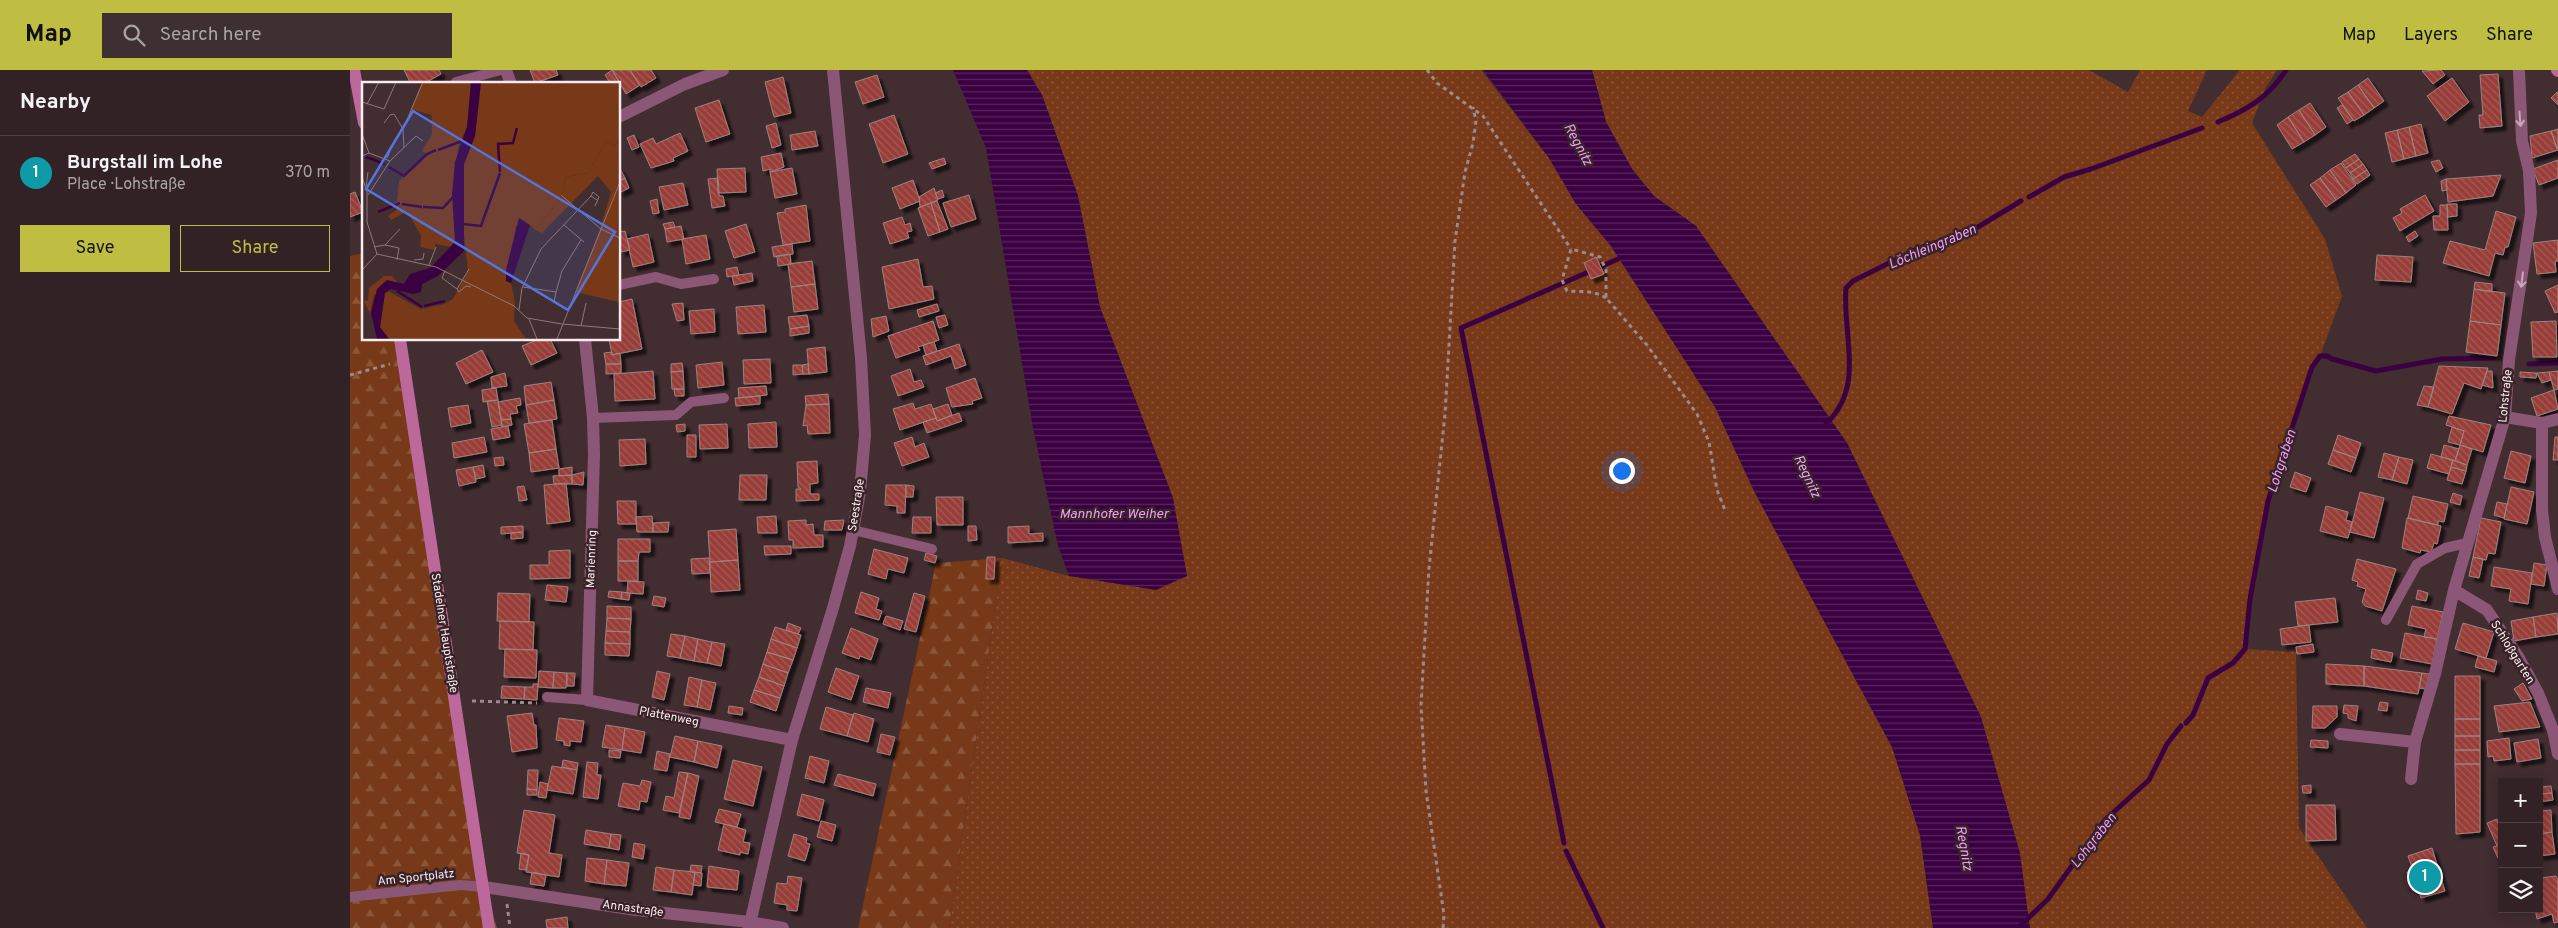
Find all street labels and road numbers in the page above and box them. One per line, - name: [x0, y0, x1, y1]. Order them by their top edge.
- street label: Lohstraße: [2495, 369, 2517, 424]
- street label: Seestraße: [845, 478, 869, 533]
- street label: Marienring: [583, 530, 601, 588]
- street label: Stadelner Hauptstraße: [427, 572, 461, 694]
- street label: Schloßgarten: [2486, 618, 2538, 687]
- street label: Plattenweg: [637, 703, 700, 731]
- street label: Am Sportplatz: [377, 866, 455, 890]
- street label: Annastraße: [601, 897, 664, 921]

